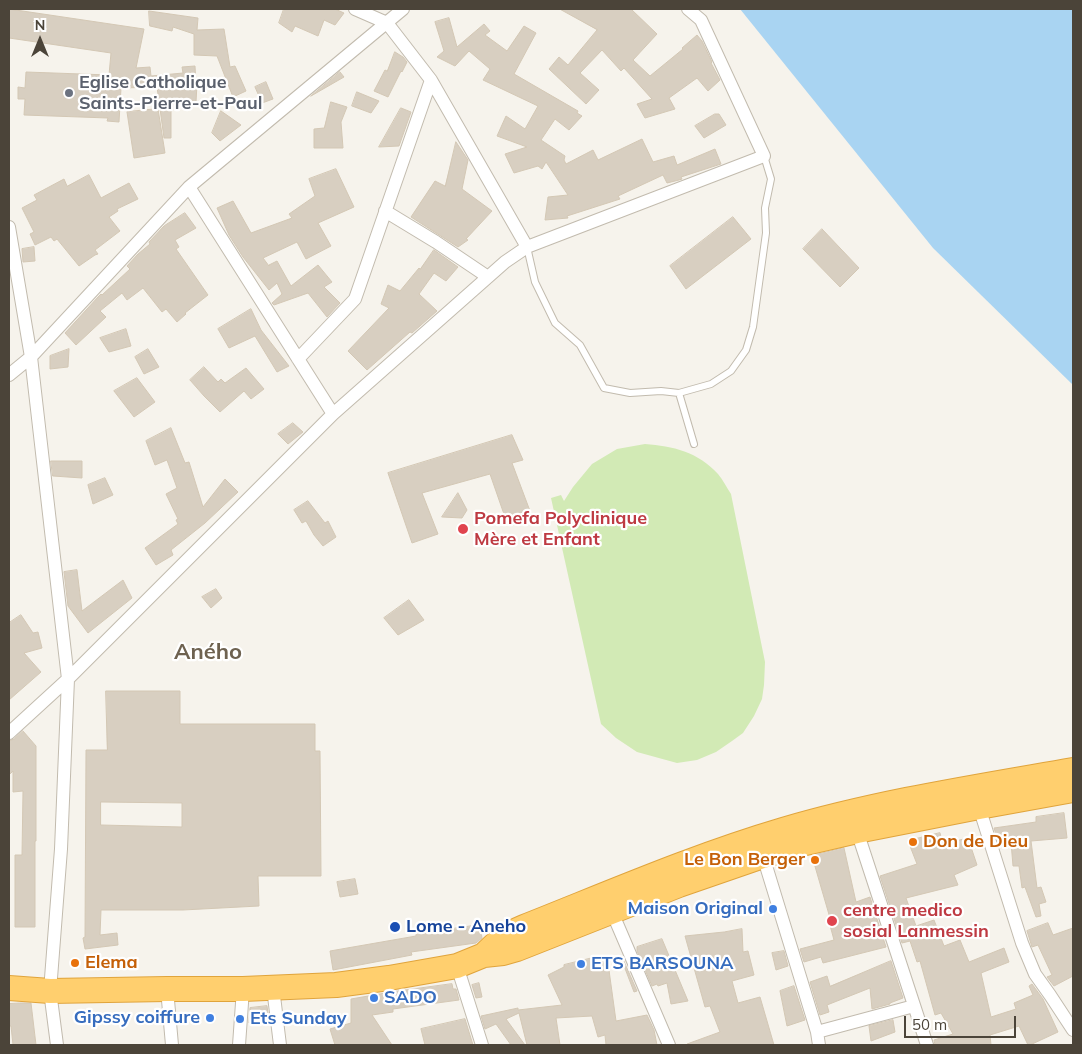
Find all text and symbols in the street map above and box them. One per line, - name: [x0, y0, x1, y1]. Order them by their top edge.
- north arrow: [15, 15, 65, 65]
- text: N: [35, 16, 45, 34]
- place label: Eglise Catholique Saints-Pierre-et-Paul: [79, 72, 262, 115]
- marker: Eglise Catholique Saints-Pierre-et-Paul: [63, 87, 75, 99]
- place label: Pomefa Polyclinique Mère et Enfant: [474, 508, 647, 550]
- marker: Pomefa Polyclinique Mère et Enfant: [456, 522, 470, 536]
- district label: Aného: [174, 639, 242, 665]
- place label: Don de Dieu: [923, 831, 1028, 853]
- marker: Don de Dieu: [907, 836, 919, 848]
- place label: Le Bon Berger: [684, 849, 805, 871]
- marker: Le Bon Berger: [809, 854, 821, 866]
- place label: Maison Original: [627, 898, 763, 920]
- place label: centre medico sosial Lanmessin: [843, 900, 989, 942]
- marker: Maison Original: [767, 903, 779, 915]
- marker: centre medico sosial Lanmessin: [825, 914, 839, 928]
- place label: Lome - Aneho: [406, 916, 526, 938]
- marker: Lome - Aneho: [388, 920, 402, 934]
- place label: Elema: [85, 952, 138, 974]
- place label: ETS BARSOUNA: [591, 953, 734, 975]
- marker: Elema: [69, 957, 81, 969]
- marker: ETS BARSOUNA: [575, 958, 587, 970]
- place label: SADO: [384, 987, 437, 1009]
- marker: SADO: [368, 992, 380, 1004]
- scale bar: [907, 1006, 1020, 1038]
- place label: Gipssy coiffure: [74, 1007, 200, 1029]
- place label: Ets Sunday: [250, 1008, 347, 1030]
- marker: Gipssy coiffure: [204, 1012, 216, 1024]
- marker: Ets Sunday: [234, 1013, 246, 1025]
- text: 50 m: [912, 1015, 947, 1034]

